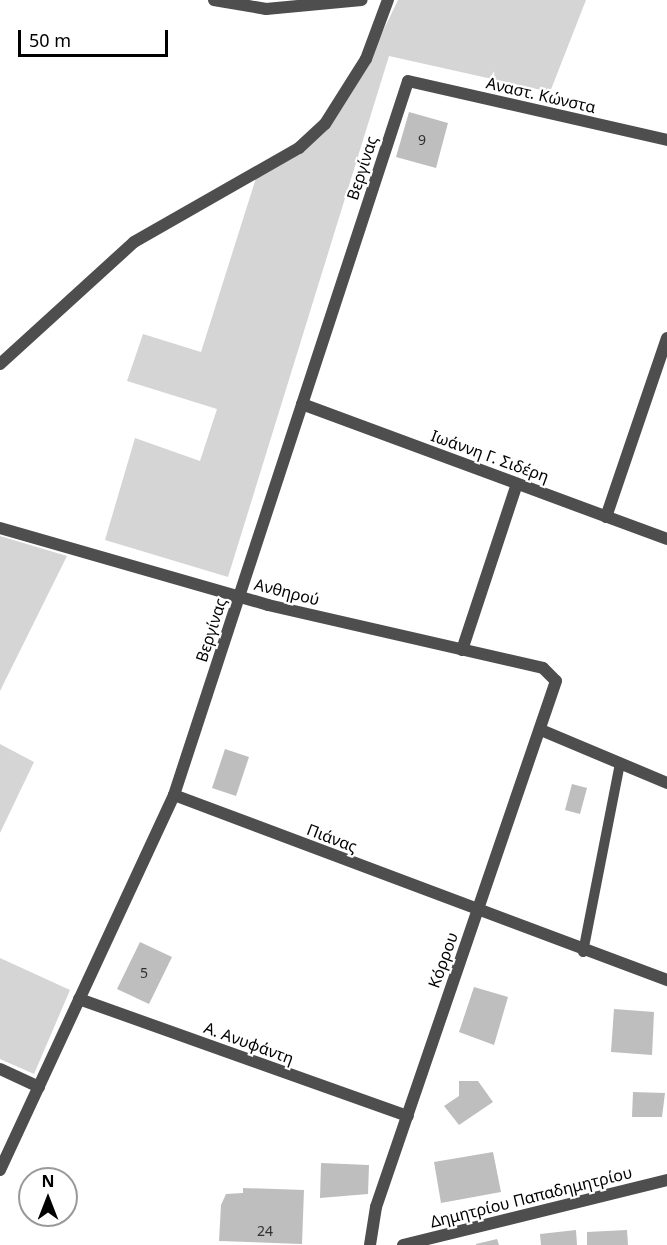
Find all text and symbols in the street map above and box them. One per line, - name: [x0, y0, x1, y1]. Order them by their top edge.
- scale bar: [21, 18, 171, 56]
- text: 50 m: [29, 28, 71, 52]
- street label: Αναστ. Κώνστα: [484, 73, 598, 117]
- house number: 9: [418, 132, 426, 148]
- street label: Βεργίνας: [343, 134, 381, 202]
- street label: Ιωάννη Γ. Σιδέρη: [428, 426, 552, 486]
- street label: Ανθηρού: [252, 575, 322, 609]
- street label: Βεργίνας: [192, 596, 230, 664]
- street label: Πιάνας: [304, 820, 360, 856]
- street label: Κόρρου: [424, 929, 462, 991]
- house number: 5: [140, 965, 148, 981]
- street label: Α. Ανυφάντη: [202, 1018, 296, 1068]
- street label: Δημητρίου Παπαδημητρίου: [428, 1163, 634, 1231]
- north arrow: [18, 1167, 78, 1227]
- text: N: [41, 1170, 55, 1192]
- house number: 24: [257, 1223, 273, 1239]

